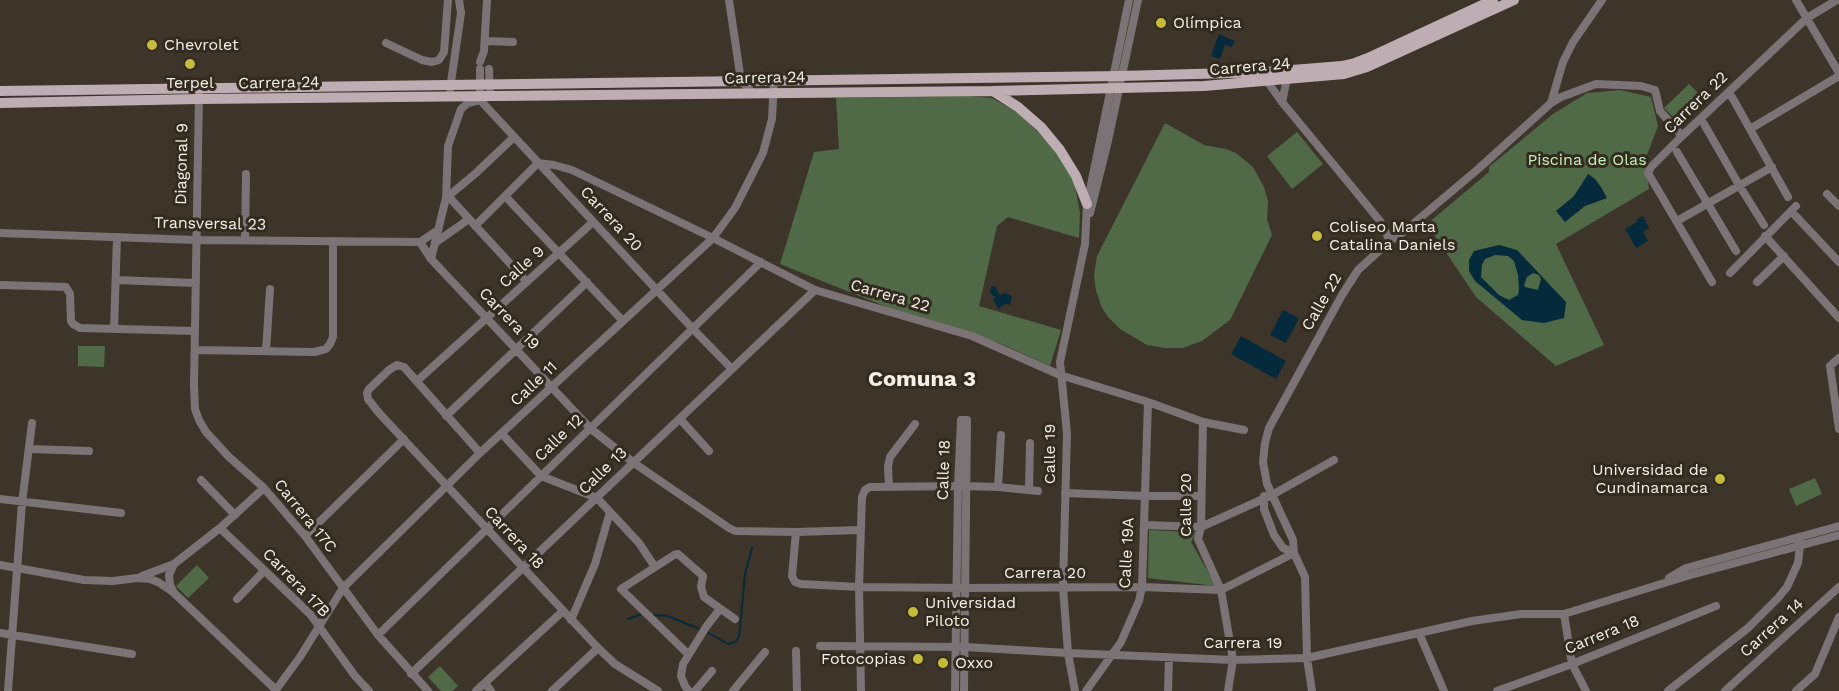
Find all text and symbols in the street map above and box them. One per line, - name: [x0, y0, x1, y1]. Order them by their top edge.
- place label: Olímpica: [1173, 13, 1242, 33]
- marker: Olímpica: [1154, 16, 1168, 30]
- place label: Chevrolet: [164, 35, 239, 55]
- marker: Chevrolet: [145, 38, 159, 52]
- street label: Carrera 24: [1209, 54, 1291, 80]
- marker: Terpel: [183, 57, 197, 71]
- street label: Carrera 24: [724, 68, 806, 88]
- street label: Carrera 22: [1660, 68, 1732, 138]
- place label: Terpel: [166, 73, 214, 93]
- street label: Carrera 24: [238, 73, 320, 93]
- street label: Diagonal 9: [172, 123, 192, 205]
- park label: Piscina de Olas: [1527, 150, 1647, 170]
- street label: Carrera 20: [576, 182, 646, 256]
- street label: Transversal 23: [154, 213, 266, 235]
- place label: Coliseo Marta Catalina Daniels: [1329, 217, 1455, 255]
- marker: Coliseo Marta Catalina Daniels: [1310, 229, 1324, 243]
- street label: Calle 9: [495, 242, 549, 292]
- street label: Calle 22: [1298, 270, 1346, 334]
- street label: Carrera 22: [848, 276, 932, 316]
- street label: Carrera 19: [475, 284, 543, 354]
- street label: Calle 11: [507, 358, 561, 410]
- district label: Comuna 3: [868, 367, 976, 393]
- street label: Calle 12: [531, 410, 587, 466]
- street label: Calle 19: [1040, 424, 1060, 484]
- street label: Calle 18: [933, 439, 955, 501]
- street label: Calle 13: [575, 443, 631, 499]
- place label: Universidad de Cundinamarca: [1592, 460, 1708, 498]
- marker: Universidad de Cundinamarca: [1713, 472, 1727, 486]
- street label: Calle 20: [1176, 473, 1196, 537]
- street label: Carrera 17C: [270, 475, 340, 557]
- street label: Carrera 18: [480, 503, 548, 573]
- street label: Calle 19A: [1116, 517, 1138, 589]
- street label: Carrera 17B: [258, 544, 334, 622]
- street label: Carrera 20: [1004, 563, 1086, 583]
- place label: Universidad Piloto: [925, 593, 1016, 631]
- street label: Carrera 14: [1736, 594, 1808, 662]
- marker: Universidad Piloto: [906, 605, 920, 619]
- street label: Carrera 18: [1562, 611, 1642, 659]
- street label: Carrera 19: [1204, 633, 1282, 653]
- place label: Fotocopias: [821, 649, 906, 669]
- marker: Fotocopias: [911, 652, 925, 666]
- place label: Oxxo: [955, 653, 993, 673]
- marker: Oxxo: [936, 656, 950, 670]

